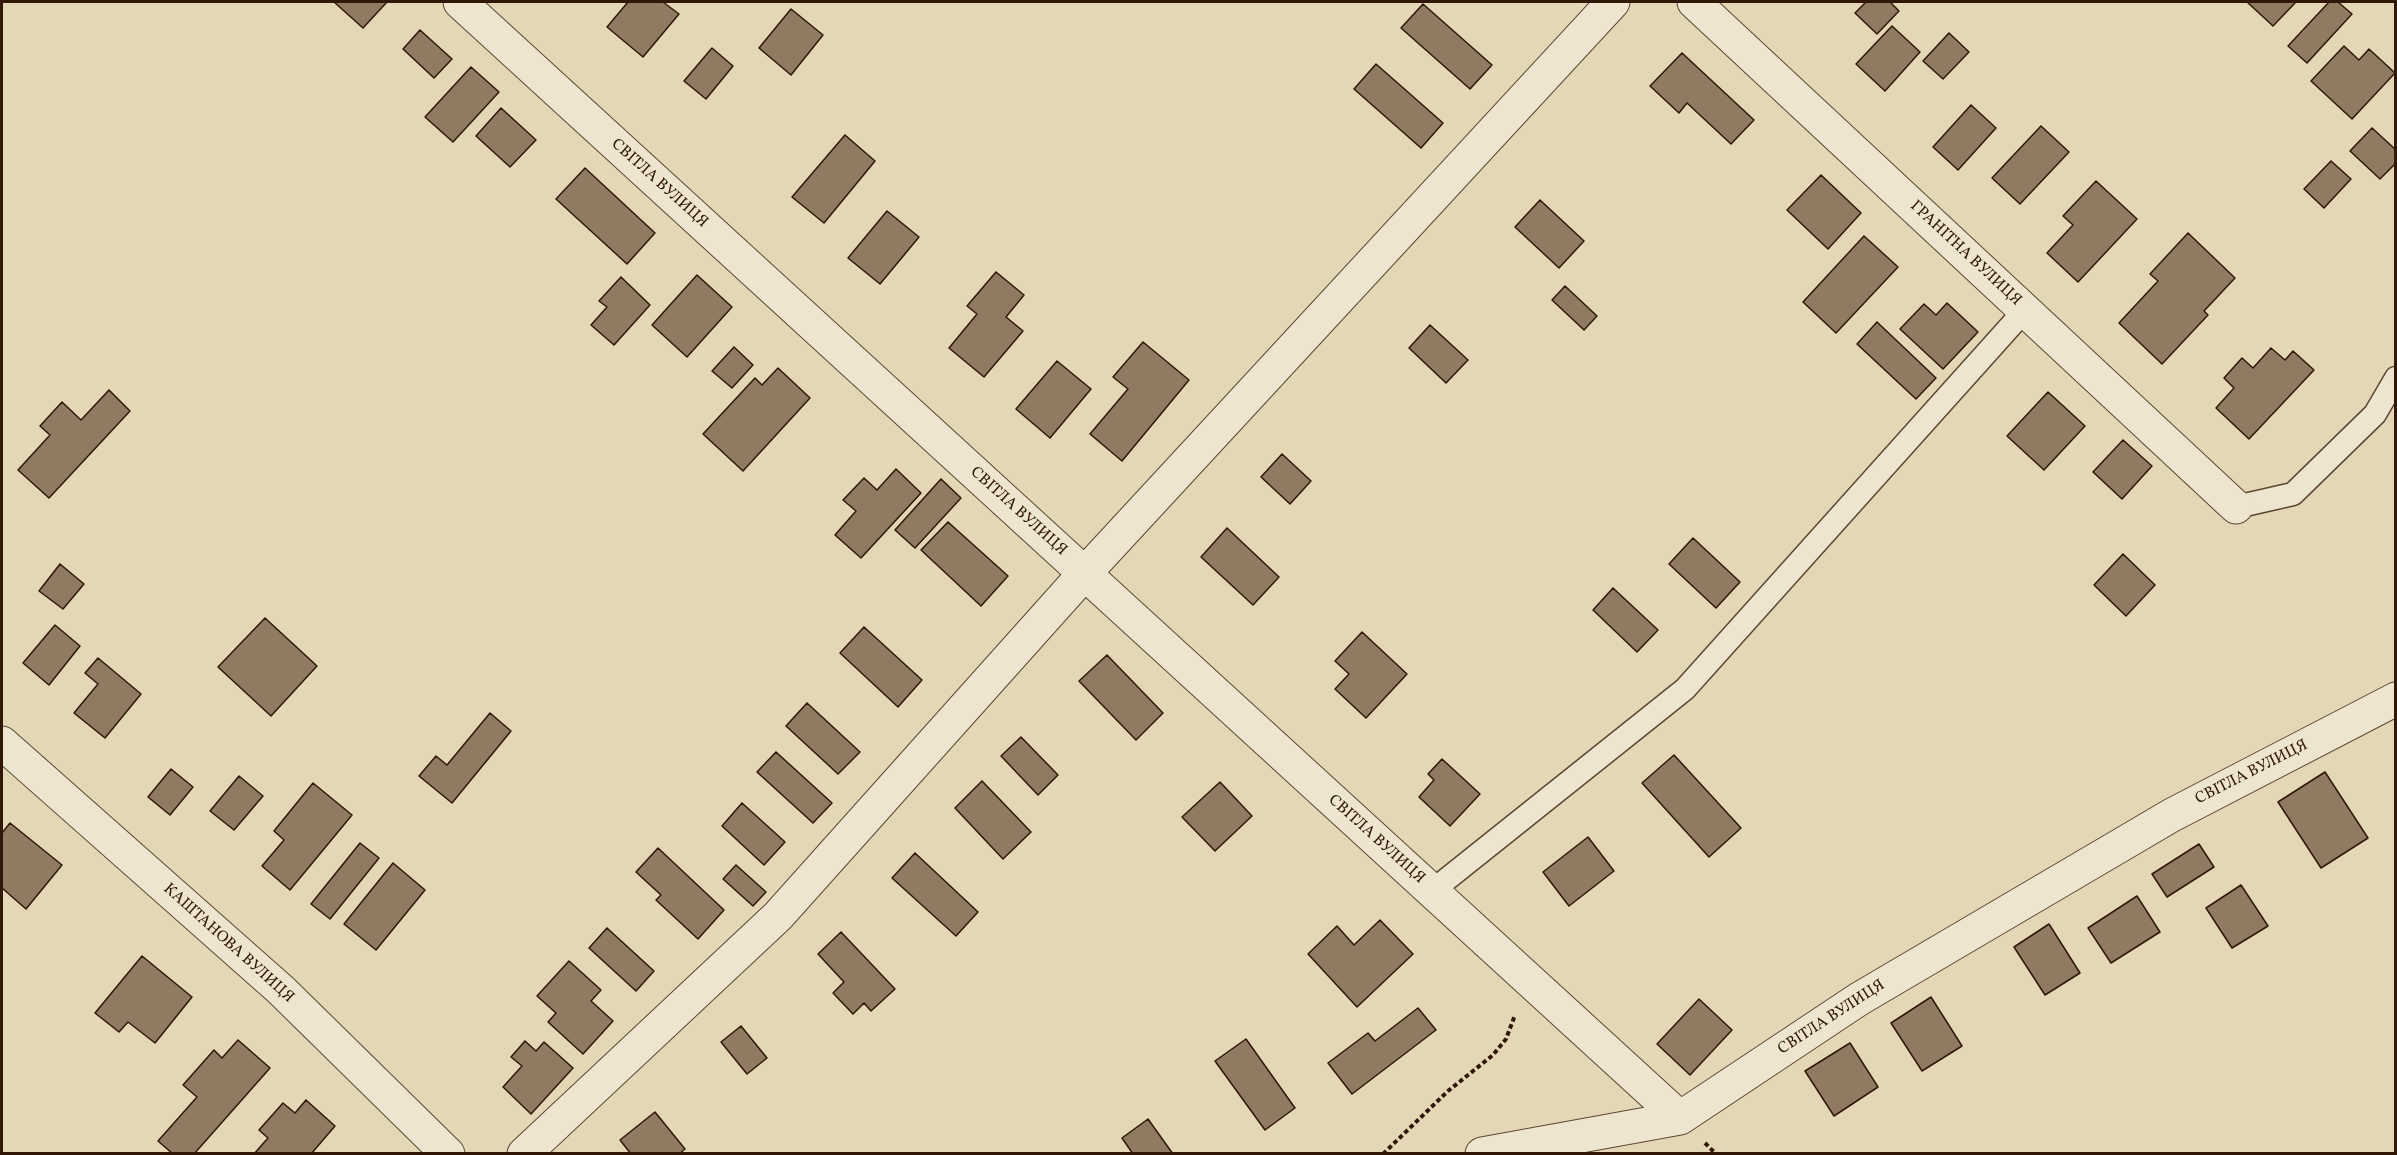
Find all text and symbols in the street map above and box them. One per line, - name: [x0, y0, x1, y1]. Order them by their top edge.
- street label: СВІТЛА ВУЛИЦЯ: [607, 135, 711, 233]
- street label: ГРАНІТНА ВУЛИЦЯ: [1905, 197, 2025, 311]
- street label: СВІТЛА ВУЛИЦЯ: [966, 463, 1070, 561]
- street label: СВІТЛА ВУЛИЦЯ: [2193, 736, 2311, 810]
- street label: СВІТЛА ВУЛИЦЯ: [1324, 791, 1428, 889]
- street label: КАШТАНОВА ВУЛИЦЯ: [159, 880, 297, 1008]
- street label: СВІТЛА ВУЛИЦЯ: [1775, 976, 1889, 1060]

